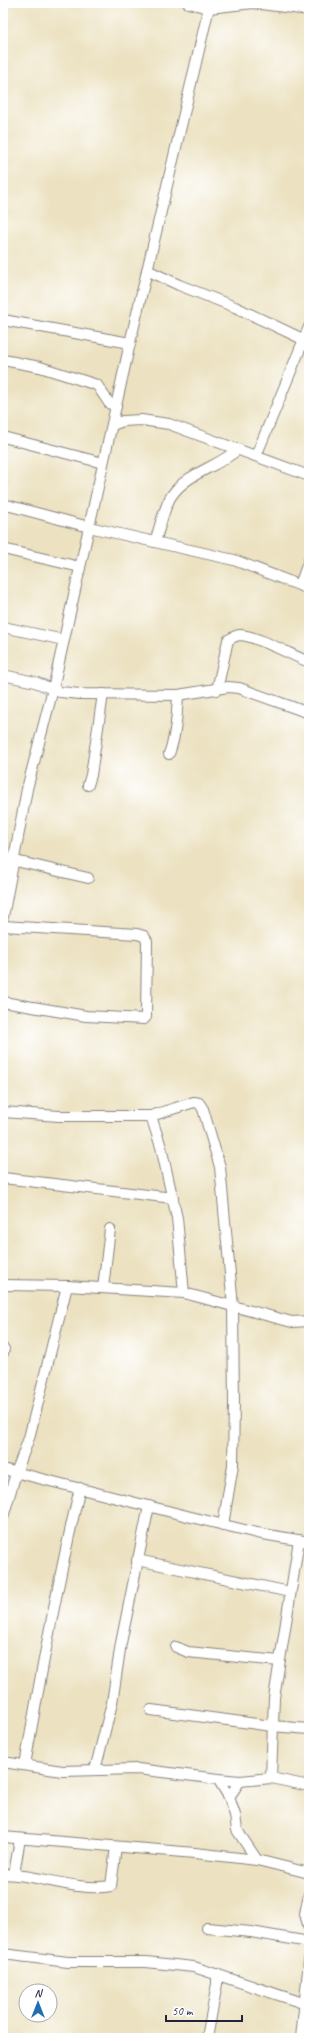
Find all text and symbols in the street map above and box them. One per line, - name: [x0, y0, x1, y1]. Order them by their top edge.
- north arrow: [18, 1983, 58, 2023]
- text: N: [35, 1986, 44, 2000]
- scale bar: [166, 1997, 242, 2023]
- text: 50 m: [172, 2003, 194, 2019]

